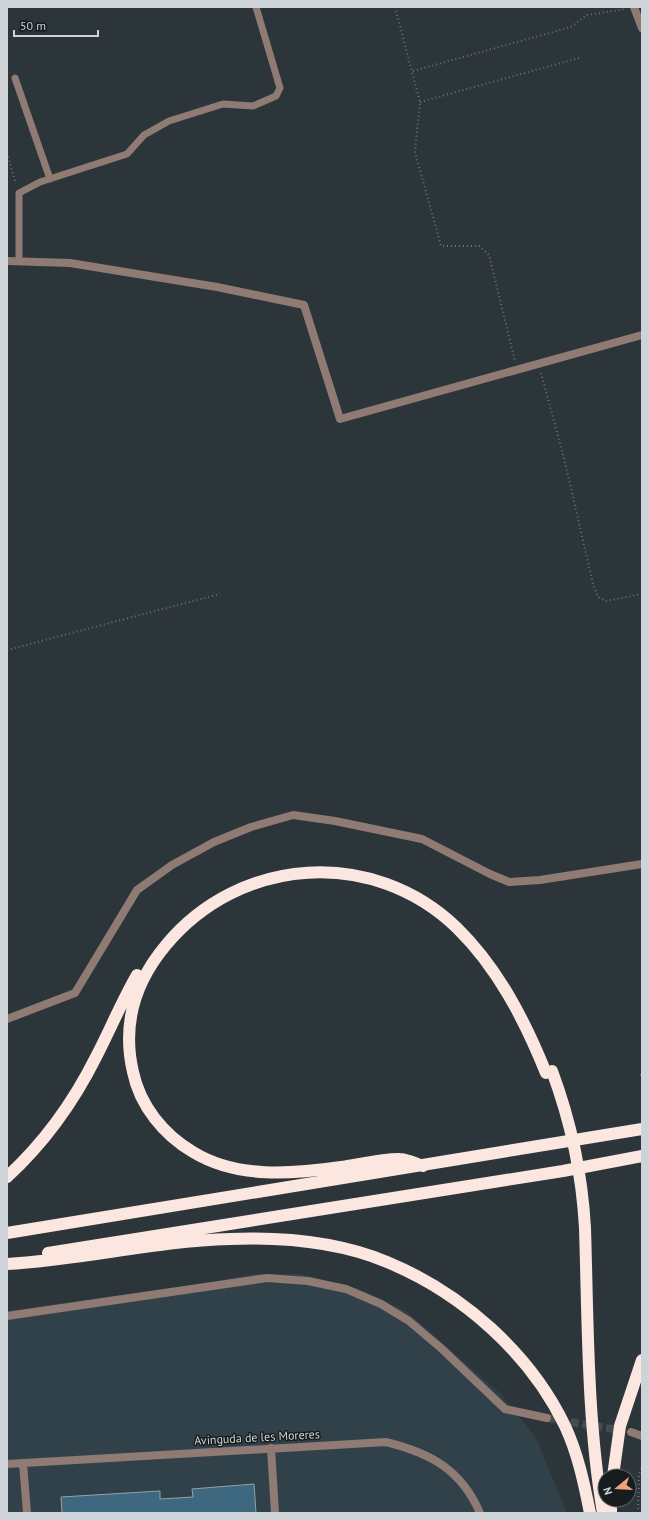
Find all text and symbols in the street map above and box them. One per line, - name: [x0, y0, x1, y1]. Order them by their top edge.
- scale bar: [14, 12, 98, 38]
- text: 50 m: [20, 18, 46, 33]
- street label: Avinguda de les Moreres: [194, 1426, 320, 1448]
- north arrow: [597, 1468, 637, 1508]
- text: N: [600, 1485, 615, 1497]

